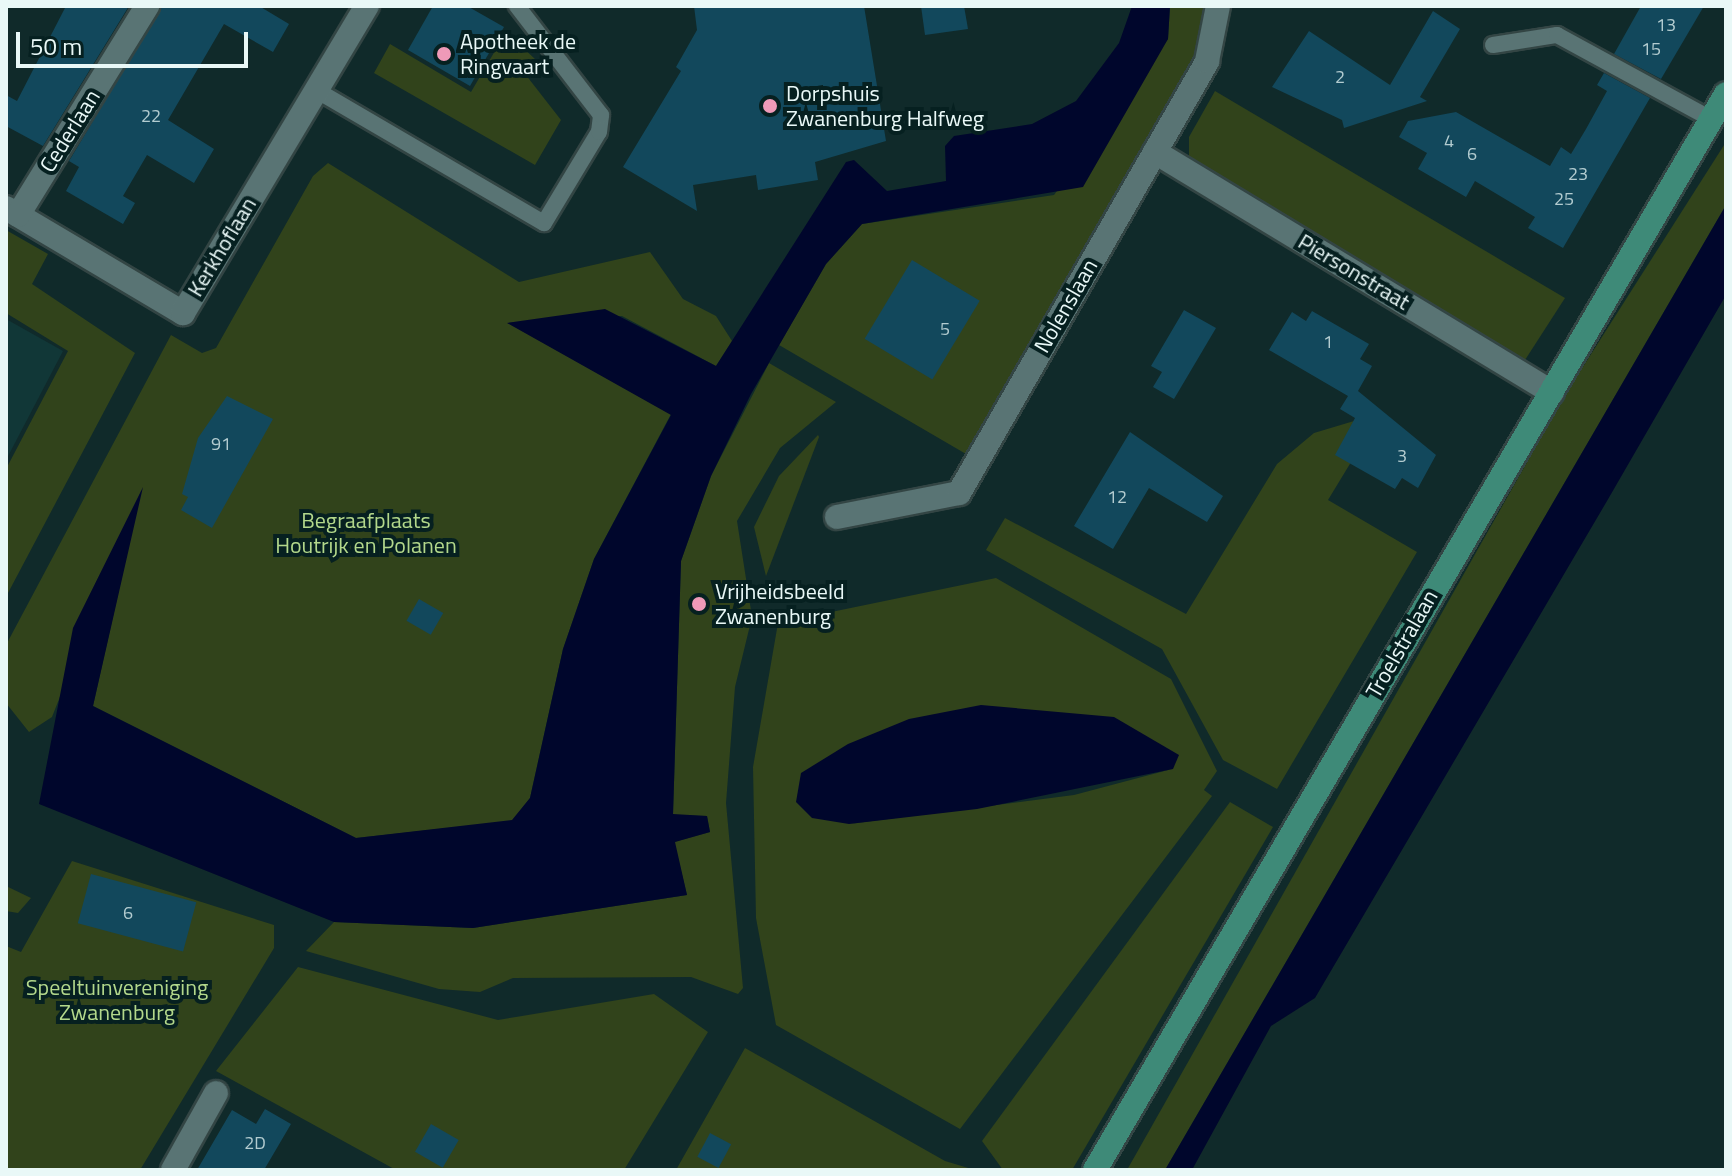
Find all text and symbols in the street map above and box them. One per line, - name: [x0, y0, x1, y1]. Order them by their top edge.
- house number: 13: [1656, 14, 1676, 36]
- scale bar: [20, 16, 252, 66]
- text: 50 m: [30, 28, 82, 64]
- place label: Apotheek de Ringvaart: [460, 28, 576, 80]
- house number: 15: [1641, 38, 1661, 60]
- marker: Apotheek de Ringvaart: [435, 45, 453, 63]
- house number: 2: [1335, 66, 1345, 88]
- place label: Dorpshuis Zwanenburg Halfweg: [786, 80, 984, 132]
- street label: Cederlaan: [34, 85, 106, 177]
- marker: Dorpshuis Zwanenburg Halfweg: [761, 97, 779, 115]
- house number: 22: [141, 105, 161, 127]
- house number: 4: [1444, 130, 1454, 152]
- house number: 6: [1467, 143, 1477, 165]
- house number: 23: [1568, 163, 1588, 185]
- house number: 25: [1554, 188, 1574, 210]
- street label: Kerkhoflaan: [182, 193, 262, 301]
- street label: Piersonstraat: [1293, 228, 1415, 316]
- street label: Nolenslaan: [1029, 255, 1103, 357]
- house number: 5: [940, 318, 950, 340]
- house number: 1: [1323, 331, 1333, 353]
- house number: 91: [211, 433, 231, 455]
- house number: 3: [1397, 445, 1407, 467]
- house number: 12: [1107, 486, 1127, 508]
- park label: Begraafplaats Houtrijk en Polanen: [275, 507, 457, 558]
- place label: Vrijheidsbeeld Zwanenburg: [715, 578, 845, 630]
- street label: Troelstralaan: [1360, 585, 1444, 703]
- marker: Vrijheidsbeeld Zwanenburg: [690, 595, 708, 613]
- house number: 6: [123, 902, 133, 924]
- park label: Speeltuinvereniging Zwanenburg: [26, 974, 208, 1026]
- house number: 2D: [244, 1132, 266, 1154]

